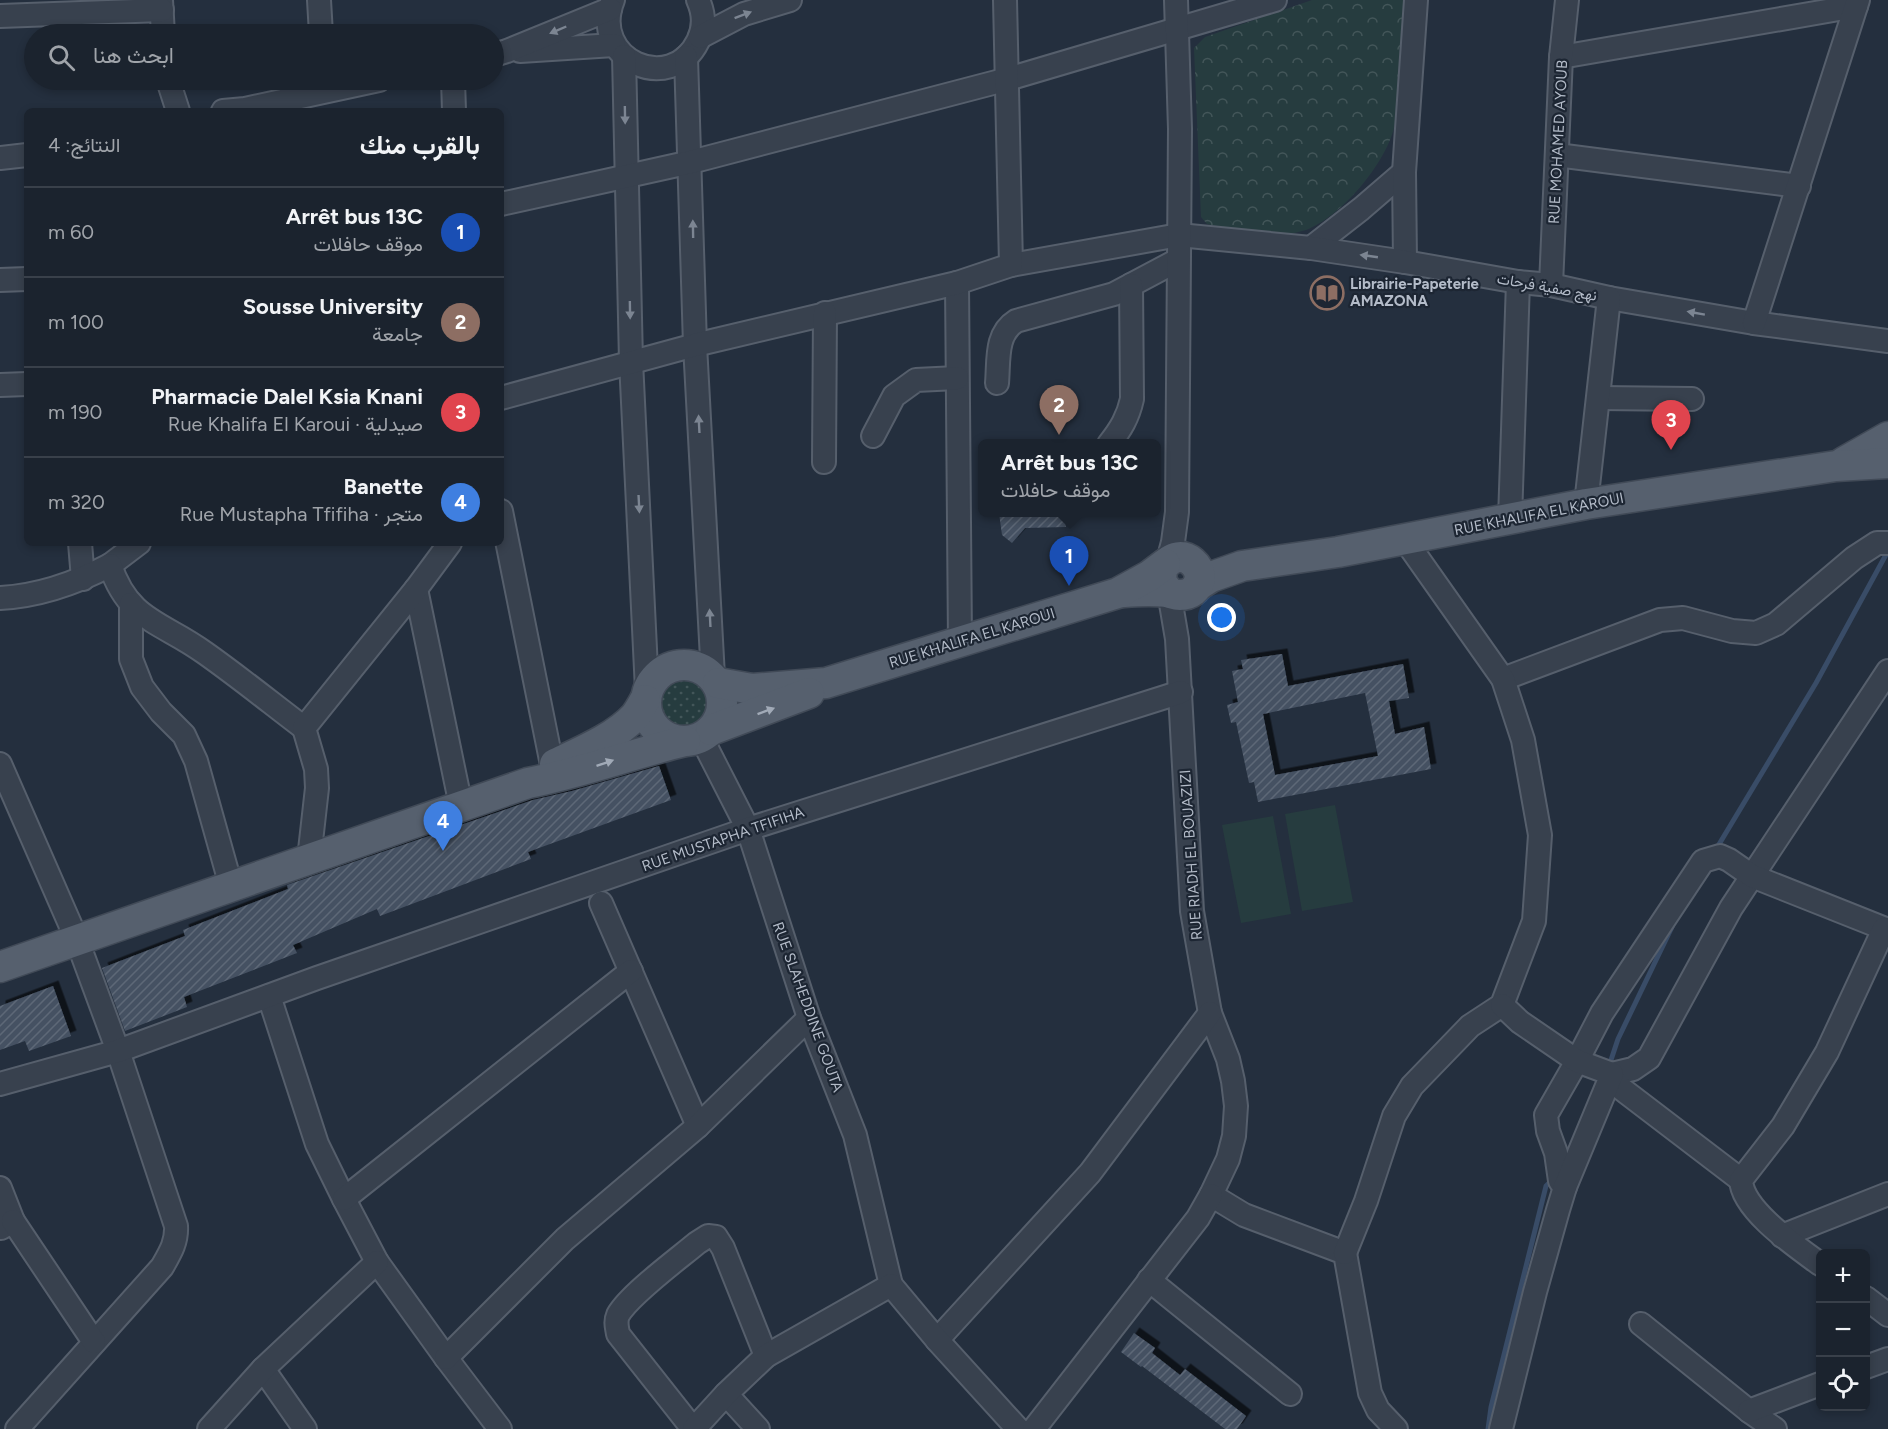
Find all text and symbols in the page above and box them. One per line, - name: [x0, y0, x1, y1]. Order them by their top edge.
- one-way arrow: [735, 9, 753, 19]
- search box: [24, 24, 504, 90]
- one-way arrow: [549, 26, 567, 35]
- icon: search: [45, 41, 78, 74]
- text: ابحث هنا: [93, 42, 174, 69]
- street label: RUE MOHAMED AYOUB: [1545, 59, 1571, 225]
- one-way arrow: [621, 105, 630, 124]
- text: بالقرب منك: [360, 129, 480, 161]
- text: النتائج: 4: [48, 133, 120, 157]
- text: Arrêt bus 13C: [286, 203, 423, 230]
- one-way arrow: [688, 219, 697, 238]
- text: 60 m: [48, 220, 94, 244]
- text: 1: [456, 220, 465, 244]
- text: موقف حافلات: [313, 232, 423, 256]
- one-way arrow: [1359, 252, 1378, 261]
- street label: نهج صفية فرحات: [1495, 269, 1598, 307]
- library icon: Librairie-Papeterie AMAZONA: [1309, 275, 1345, 311]
- place label: Librairie-Papeterie AMAZONA: [1350, 275, 1480, 310]
- text: Sousse University: [243, 293, 423, 320]
- one-way arrow: [625, 300, 635, 319]
- one-way arrow: [1687, 308, 1706, 317]
- text: 100 m: [48, 310, 104, 334]
- text: 2: [455, 310, 466, 334]
- text: جامعة: [372, 322, 423, 346]
- text: Pharmacie Dalel Ksia Knani: [151, 383, 423, 410]
- pin: 2: [1040, 386, 1078, 435]
- text: 190 m: [48, 400, 102, 424]
- text: 3: [455, 400, 466, 424]
- pin: 3: [1652, 400, 1690, 450]
- text: صيدلية · Rue Khalifa El Karoui: [168, 412, 423, 436]
- one-way arrow: [695, 414, 704, 433]
- popup: [978, 439, 1161, 517]
- text: Arrêt bus 13C: [1001, 449, 1138, 476]
- text: Banette: [343, 473, 423, 500]
- text: موقف حافلات: [1001, 478, 1110, 502]
- street label: RUE KHALIFA EL KAROUI: [1453, 489, 1625, 539]
- text: 320 m: [48, 490, 105, 514]
- text: 4: [454, 490, 467, 514]
- one-way arrow: [635, 495, 644, 514]
- text: متجر · Rue Mustapha Tfifiha: [180, 502, 423, 526]
- pin: 1: [1050, 536, 1088, 586]
- your location: [1207, 603, 1236, 632]
- street label: RUE KHALIFA EL KAROUI: [887, 604, 1057, 672]
- one-way arrow: [705, 609, 715, 628]
- one-way arrow: [758, 705, 776, 715]
- one-way arrow: [596, 758, 614, 768]
- street label: RUE RIADH EL BOUAZIZI: [1176, 769, 1206, 941]
- pin: 4: [424, 802, 462, 851]
- street label: RUE MUSTAPHA TFIFIHA: [639, 803, 807, 875]
- street label: RUE SLAHEDDINE GOUTA: [769, 919, 847, 1095]
- map controls: [1816, 1249, 1870, 1411]
- button: +: [1816, 1249, 1870, 1303]
- button: −: [1816, 1303, 1870, 1357]
- button: locate: [1816, 1357, 1870, 1411]

